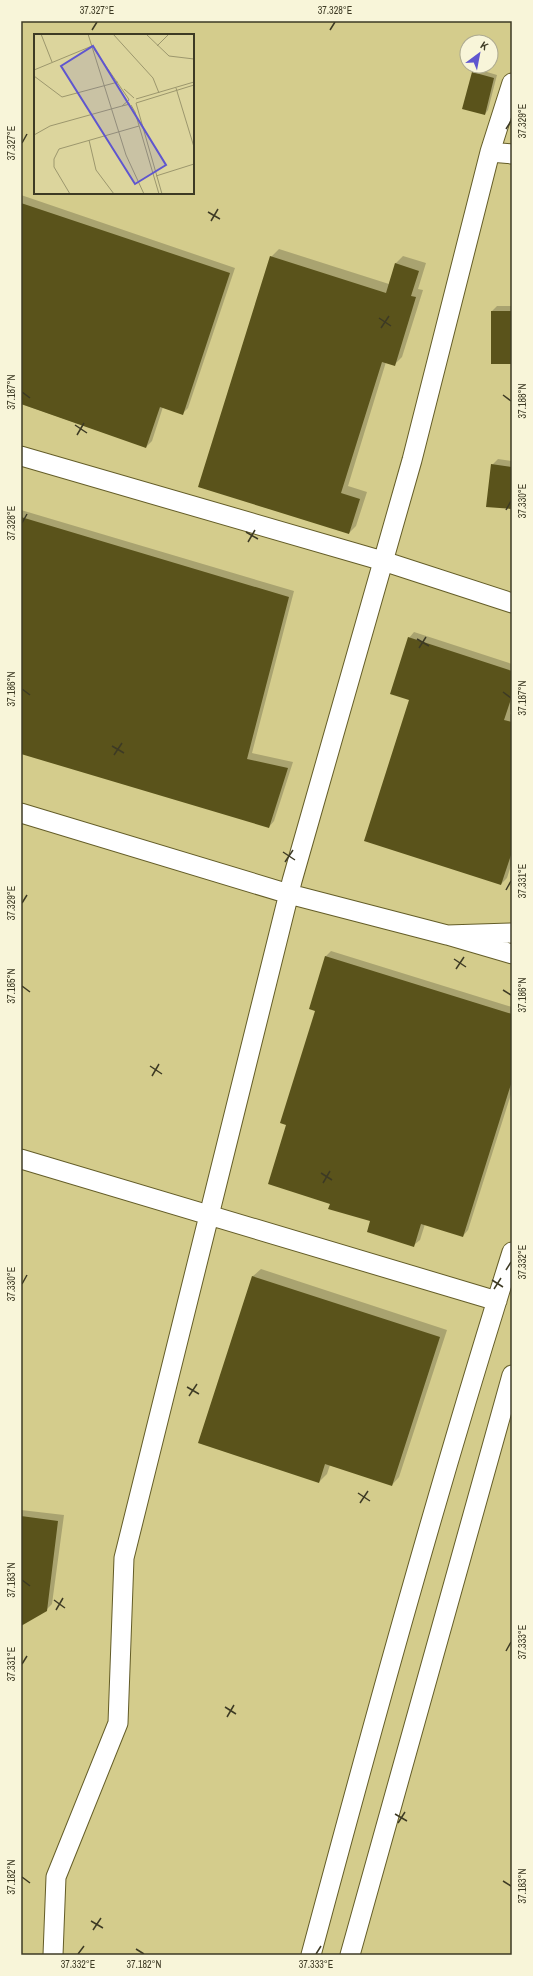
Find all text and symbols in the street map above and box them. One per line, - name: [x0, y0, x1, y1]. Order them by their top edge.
- text: 37.327°E: [80, 4, 114, 17]
- text: 37.328°E: [318, 4, 352, 17]
- inset map: [34, 34, 194, 194]
- north arrow: [459, 34, 499, 74]
- text: K: [478, 38, 491, 53]
- text: 37.329°E: [516, 104, 529, 138]
- text: 37.327°E: [5, 126, 18, 160]
- text: 37.187°N: [5, 374, 18, 410]
- text: 37.188°N: [516, 383, 529, 419]
- text: 37.330°E: [516, 484, 529, 518]
- text: 37.328°E: [5, 506, 18, 540]
- text: 37.186°N: [5, 671, 18, 707]
- text: 37.187°N: [516, 680, 529, 716]
- text: 37.331°E: [516, 864, 529, 898]
- text: 37.329°E: [5, 886, 18, 920]
- text: 37.185°N: [5, 968, 18, 1004]
- text: 37.186°N: [516, 977, 529, 1013]
- text: 37.332°E: [516, 1245, 529, 1279]
- text: 37.330°E: [5, 1267, 18, 1301]
- text: 37.183°N: [5, 1562, 18, 1598]
- text: 37.333°E: [516, 1625, 529, 1659]
- text: 37.331°E: [5, 1647, 18, 1681]
- text: 37.182°N: [5, 1859, 18, 1895]
- text: 37.183°N: [516, 1868, 529, 1904]
- text: 37.332°E: [61, 1958, 95, 1971]
- text: 37.182°N: [127, 1958, 162, 1971]
- text: 37.333°E: [299, 1958, 333, 1971]

